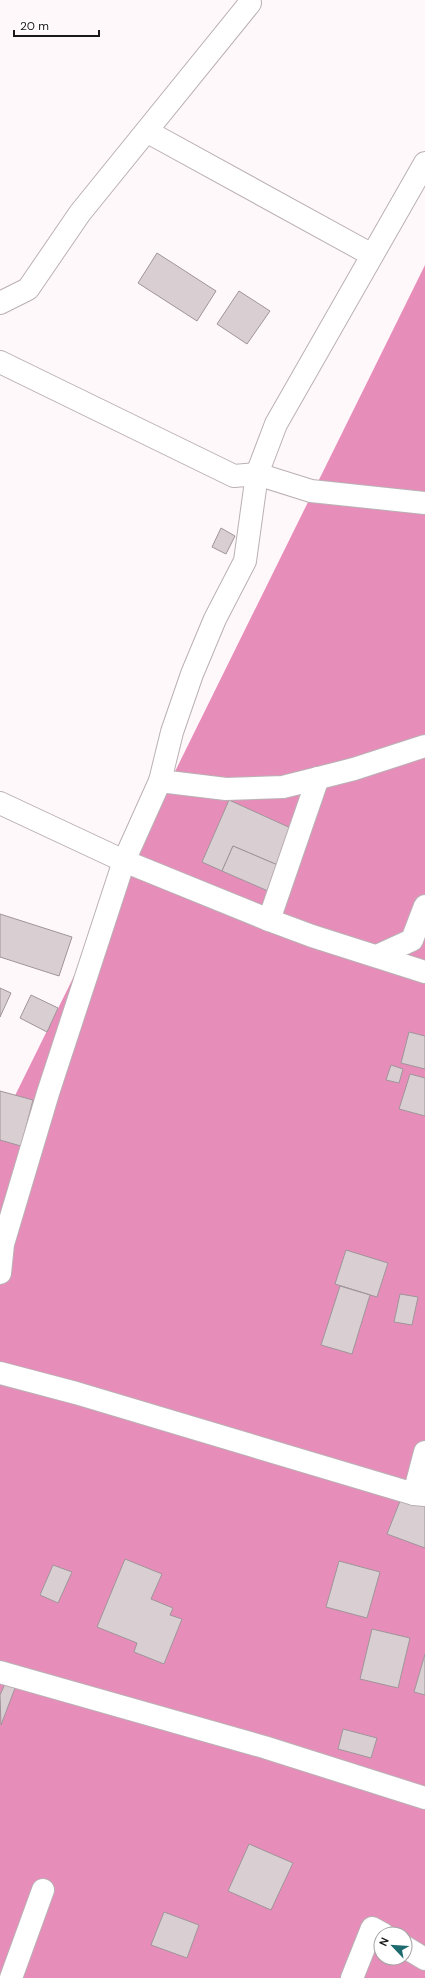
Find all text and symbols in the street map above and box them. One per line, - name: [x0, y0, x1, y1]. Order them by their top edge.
- scale bar: [14, 12, 99, 38]
- text: 20 m: [20, 18, 49, 34]
- north arrow: [373, 1926, 413, 1966]
- text: N: [376, 1935, 392, 1948]

